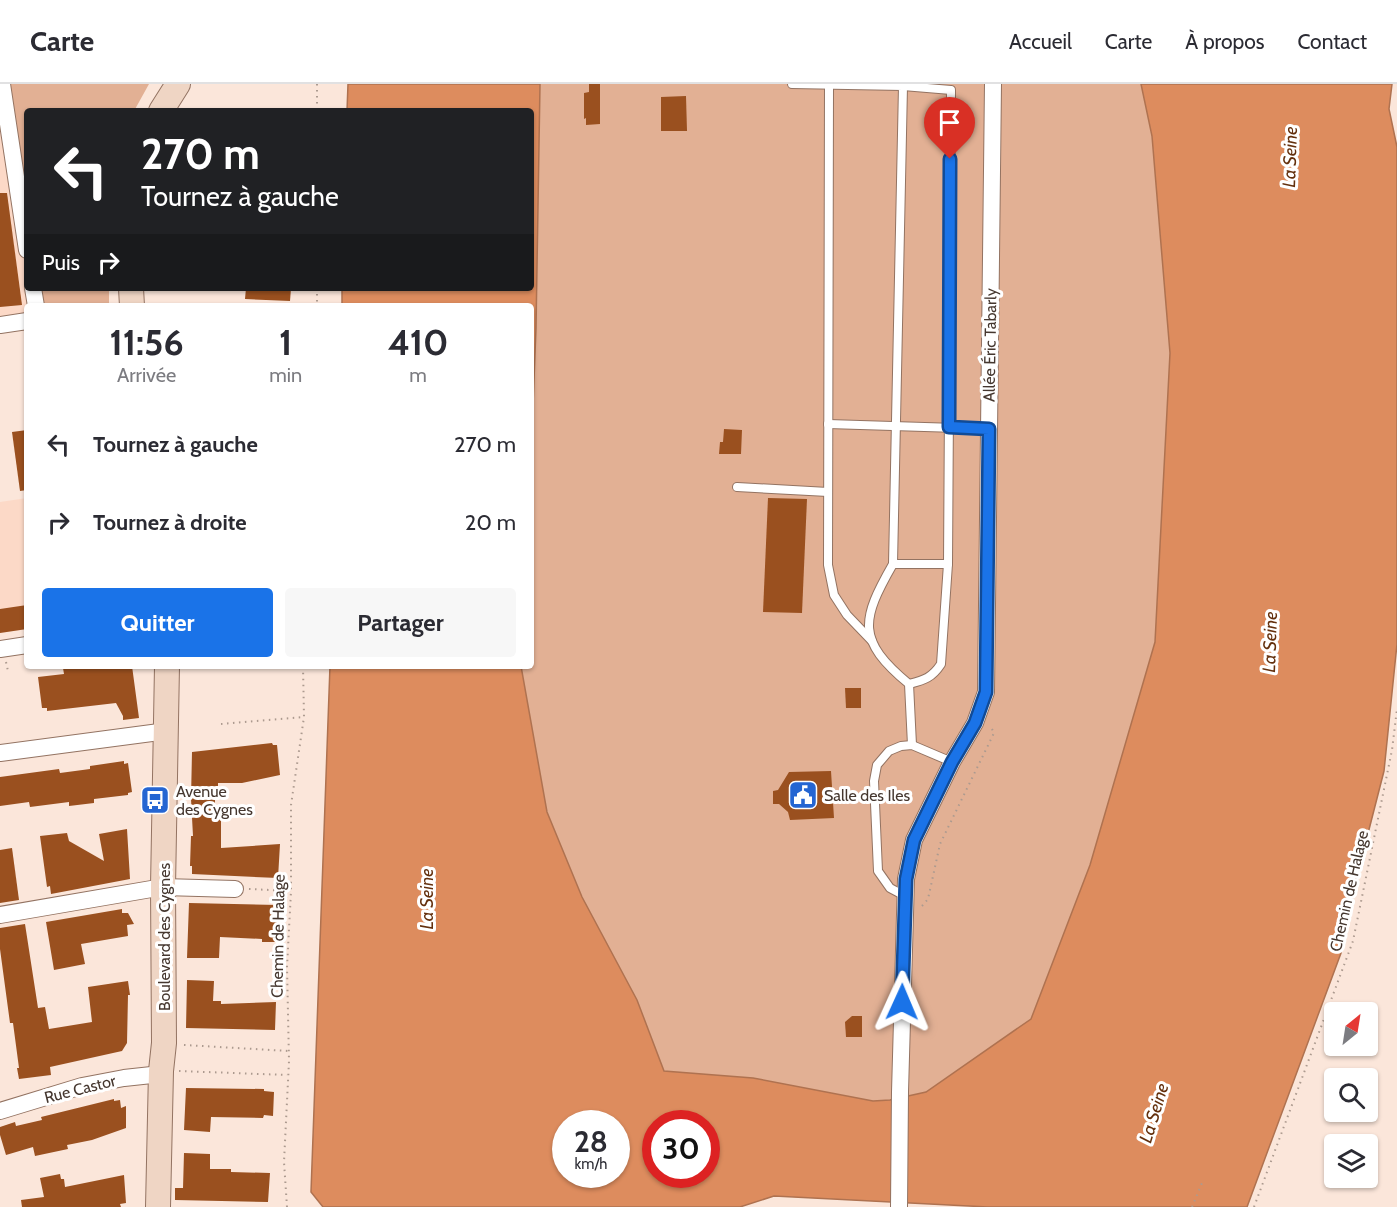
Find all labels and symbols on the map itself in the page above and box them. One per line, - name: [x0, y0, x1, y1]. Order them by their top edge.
- pin: [924, 97, 975, 159]
- water label: La Seine: [1278, 126, 1302, 188]
- street label: Allée Éric Tabarly: [980, 288, 1000, 402]
- water label: La Seine: [1258, 611, 1282, 673]
- public building icon: Salle des Iles: [787, 779, 819, 811]
- place label: Avenue des Cygnes: [176, 782, 253, 819]
- bus stop icon: Avenue des Cygnes: [139, 784, 171, 816]
- place label: Salle des Iles: [824, 786, 910, 805]
- street label: Chemin de Halage: [1326, 829, 1372, 953]
- street label: Boulevard des Cygnes: [155, 863, 174, 1011]
- water label: La Seine: [416, 868, 438, 930]
- street label: Chemin de Halage: [267, 874, 289, 998]
- position arrow: [870, 970, 934, 1034]
- north arrow: [1324, 1002, 1378, 1056]
- street label: Rue Castor: [42, 1071, 119, 1107]
- water label: La Seine: [1135, 1081, 1173, 1145]
- speed limit sign: 30: [642, 1110, 720, 1188]

